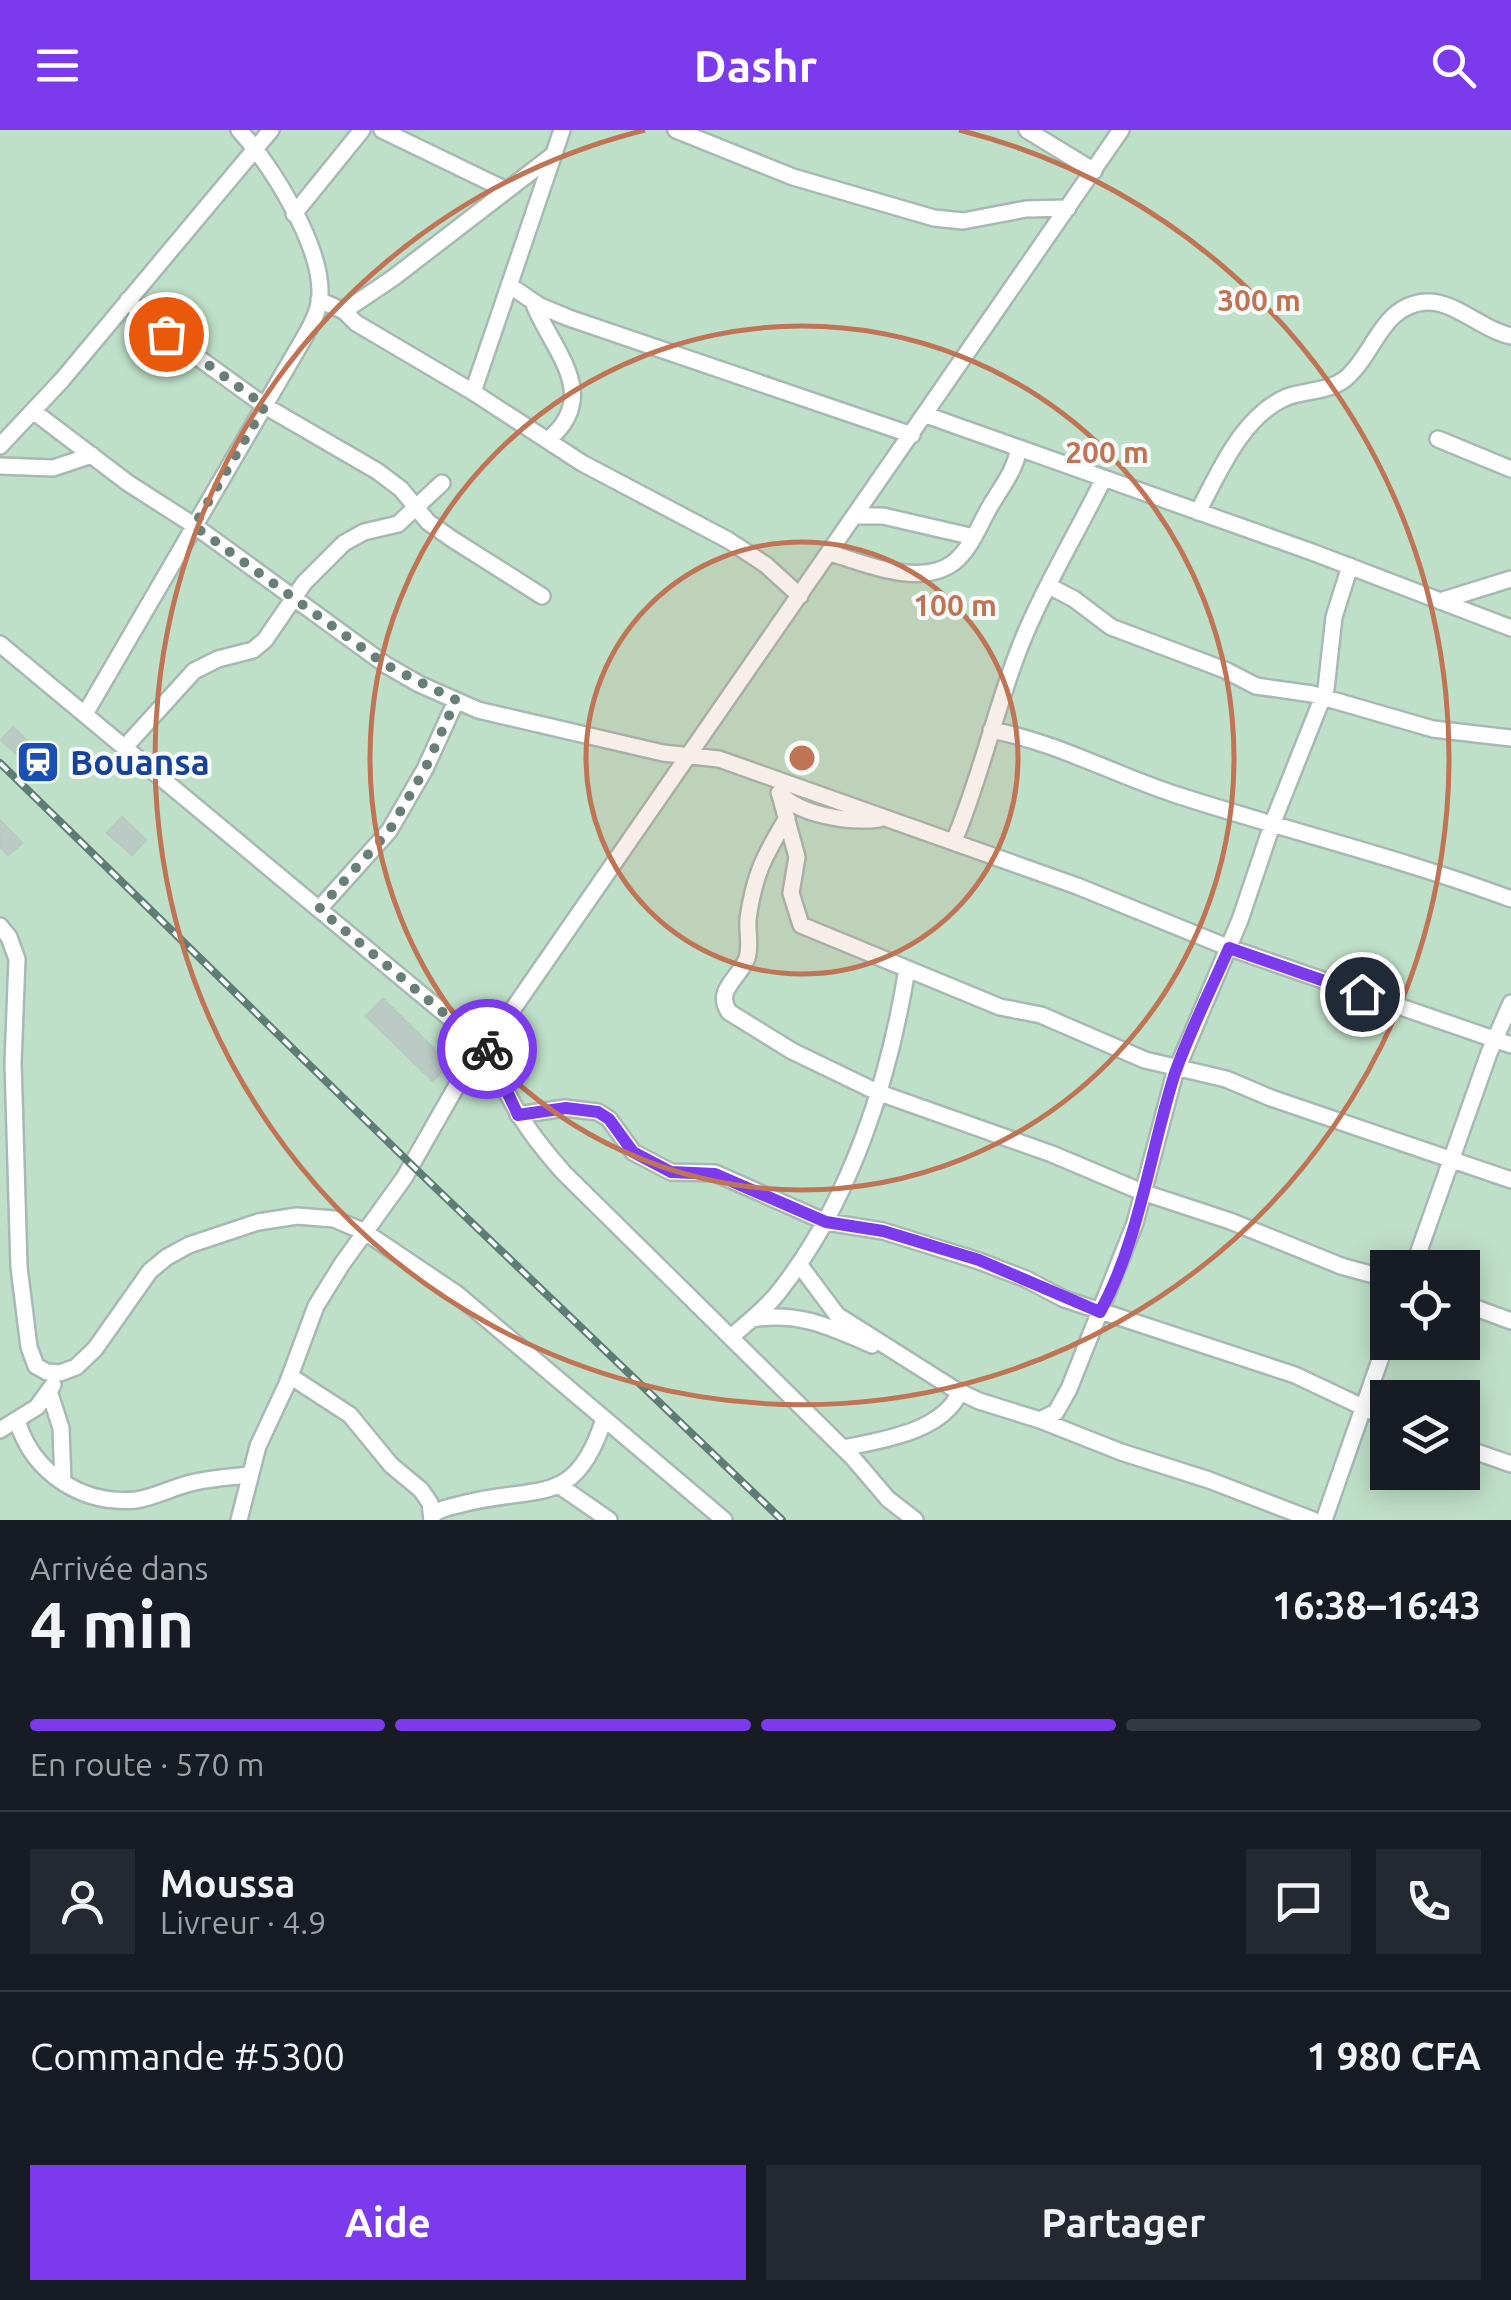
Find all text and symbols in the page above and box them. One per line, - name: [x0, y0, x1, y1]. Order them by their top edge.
- icon: menu: [30, 38, 85, 93]
- icon: search: [1426, 38, 1481, 93]
- text: Dashr: [694, 40, 817, 91]
- text: 300 m: [1217, 283, 1301, 317]
- pin: [124, 292, 209, 377]
- icon: bag: [139, 307, 194, 362]
- text: 200 m: [1065, 435, 1149, 469]
- text: 100 m: [913, 588, 997, 622]
- station icon: Bouansa: [15, 739, 61, 785]
- centre of rings: [784, 740, 820, 776]
- place label: Bouansa: [70, 742, 210, 782]
- pin: [1320, 952, 1405, 1037]
- icon: home: [1335, 967, 1390, 1022]
- courier: [437, 999, 537, 1099]
- icon: bike: [460, 1022, 515, 1077]
- map controls: [1370, 1250, 1480, 1490]
- button: locate: [1370, 1250, 1480, 1360]
- button: layers: [1370, 1380, 1480, 1490]
- text: Arrivée dans: [30, 1550, 208, 1586]
- text: 16:38–16:43: [1272, 1584, 1481, 1626]
- text: 4 min: [30, 1587, 194, 1660]
- text: En route · 570 m: [30, 1746, 264, 1782]
- button: person: [30, 1849, 135, 1954]
- button: chat: [1246, 1849, 1351, 1954]
- button: phone: [1376, 1849, 1481, 1954]
- text: Moussa: [160, 1862, 295, 1904]
- text: Livreur · 4.9: [160, 1904, 326, 1940]
- text: Commande #5300: [30, 2035, 345, 2077]
- text: 1 980 CFA: [1307, 2035, 1481, 2077]
- button: Aide: [30, 2165, 746, 2280]
- button: Partager: [766, 2165, 1481, 2280]

